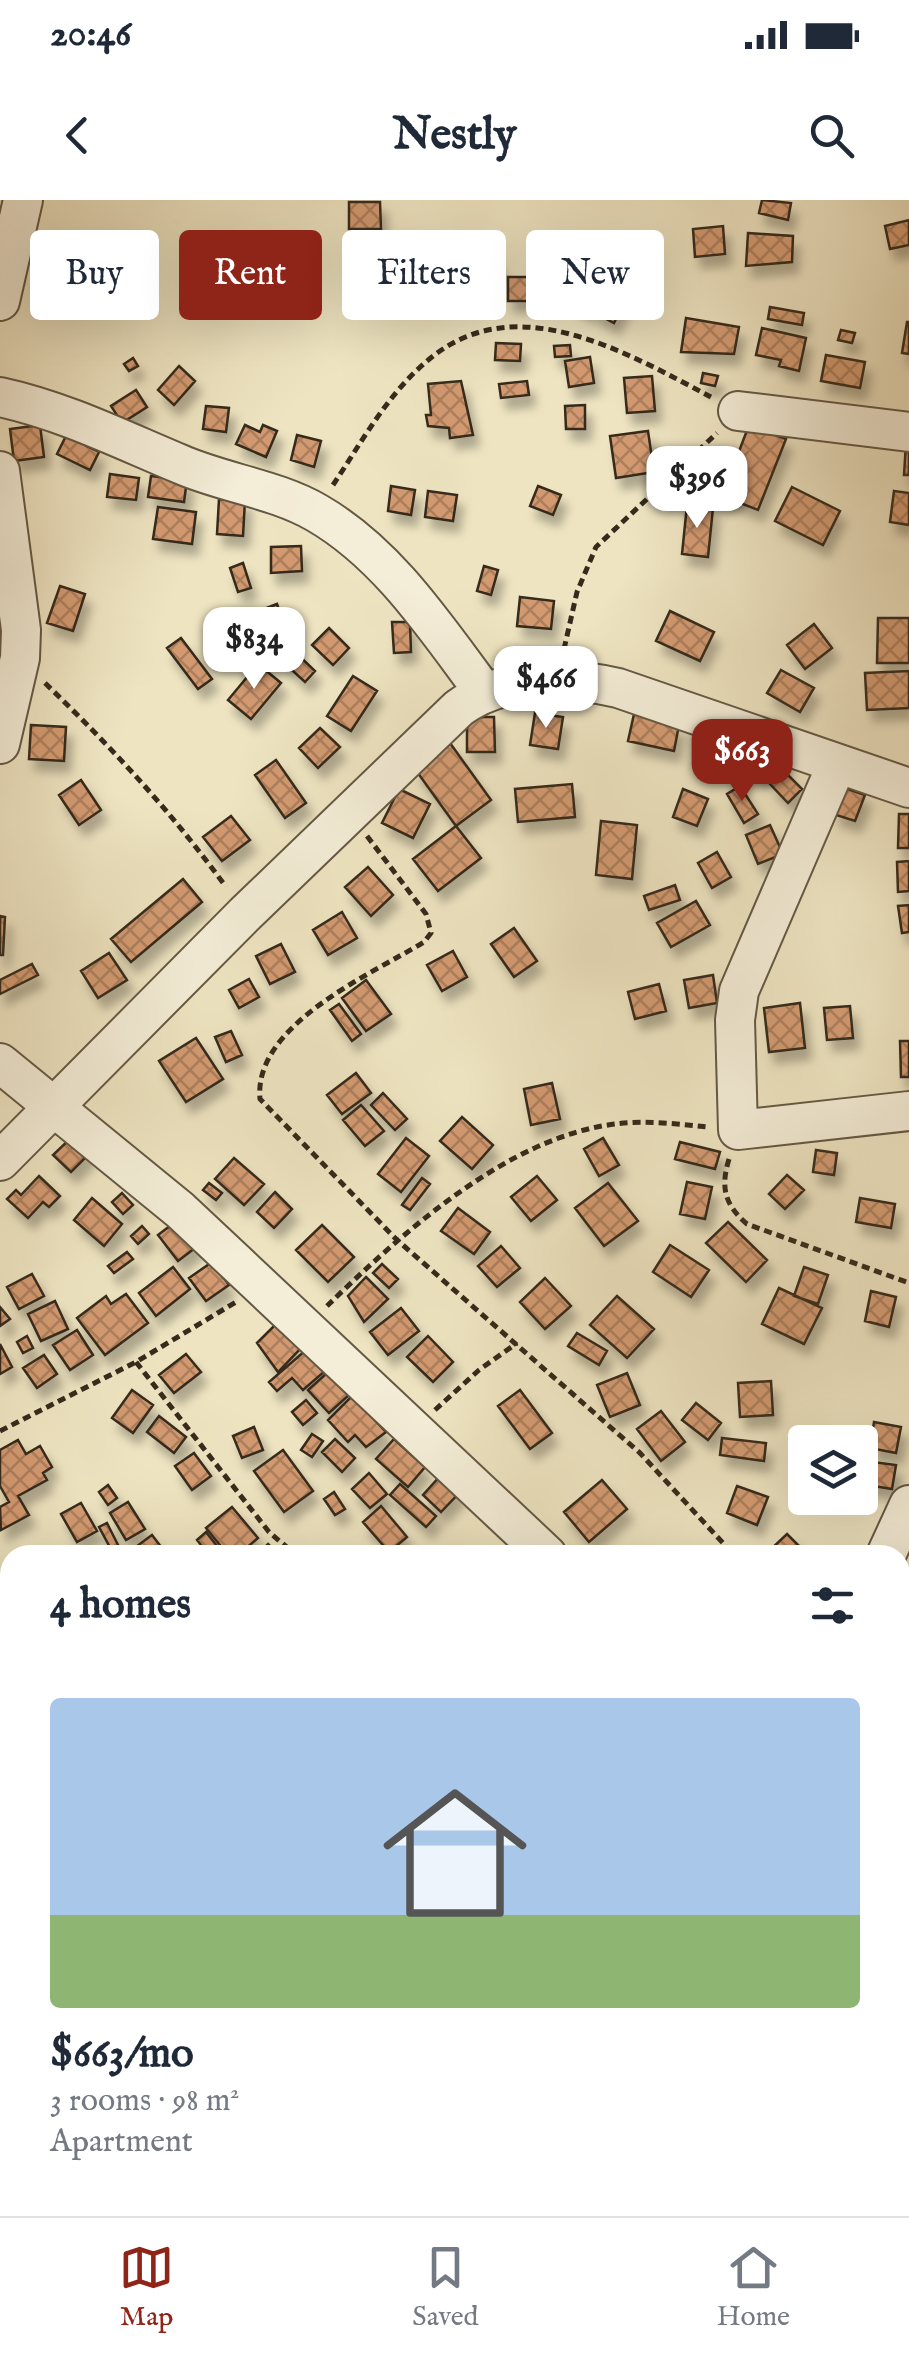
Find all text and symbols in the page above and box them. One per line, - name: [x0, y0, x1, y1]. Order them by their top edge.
- text: 20:46: [50, 11, 131, 59]
- text: Nestly: [393, 107, 516, 164]
- icon: back: [50, 108, 105, 163]
- icon: search: [804, 108, 859, 163]
- chip: Buy: [30, 230, 159, 320]
- chip: Rent: [179, 230, 322, 320]
- chip: Filters: [342, 230, 506, 320]
- chip: New: [526, 230, 664, 320]
- pin: $396: [638, 446, 756, 531]
- text: $396: [668, 458, 726, 499]
- pin: $834: [195, 607, 313, 692]
- text: $834: [225, 619, 283, 660]
- pin: $466: [487, 646, 605, 731]
- text: $466: [516, 658, 576, 699]
- pin: $663: [683, 719, 801, 804]
- text: $663: [714, 731, 770, 772]
- map controls: [788, 1425, 878, 1515]
- button: layers: [788, 1425, 878, 1515]
- icon: filters: [805, 1578, 860, 1633]
- text: 4 homes: [50, 1579, 191, 1632]
- icon: home: [365, 1763, 545, 1943]
- text: $663/mo: [50, 2028, 194, 2081]
- text: 3 rooms · 98 m²: [50, 2081, 239, 2122]
- text: Apartment: [50, 2122, 193, 2163]
- tab: Map: [119, 2240, 174, 2335]
- tab: Saved: [412, 2240, 479, 2335]
- tab: Home: [717, 2240, 790, 2335]

